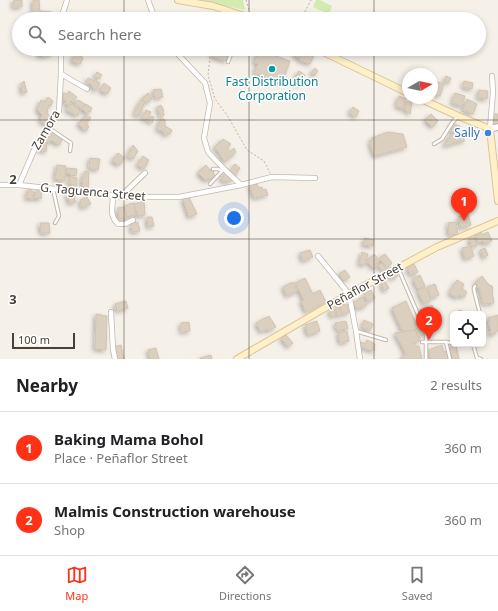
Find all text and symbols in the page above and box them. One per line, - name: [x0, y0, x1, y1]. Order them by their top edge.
- search box: [12, 12, 486, 56]
- icon: search: [26, 23, 48, 45]
- text: Search here: [58, 24, 141, 44]
- marker: Fast Distribution Corporation: [267, 64, 277, 74]
- north arrow: [402, 68, 438, 104]
- place label: Fast Distribution Corporation: [225, 73, 319, 104]
- street label: Zamora: [27, 107, 64, 153]
- place label: Sally: [454, 124, 481, 141]
- marker: Sally: [483, 128, 493, 138]
- text: 2: [9, 170, 17, 188]
- street label: G. Taguenca Street: [40, 178, 147, 205]
- pin: 1: [451, 188, 477, 221]
- your location: [224, 208, 244, 228]
- street label: Peñaflor Street: [324, 257, 406, 313]
- text: 3: [9, 290, 17, 308]
- pin: 2: [416, 307, 442, 340]
- map controls: [450, 311, 486, 347]
- button: locate: [450, 311, 486, 347]
- scale bar: [12, 331, 75, 350]
- text: 100 m: [18, 332, 50, 347]
- text: Nearby: [16, 374, 78, 397]
- text: 2 results: [430, 376, 482, 394]
- text: Baking Mama Bohol: [54, 429, 203, 449]
- text: 1: [25, 439, 33, 457]
- text: 360 m: [444, 439, 482, 457]
- text: Place · Peñaflor Street: [54, 449, 188, 467]
- text: Malmis Construction warehouse: [54, 501, 296, 521]
- text: 2: [25, 511, 33, 529]
- text: 360 m: [444, 511, 482, 529]
- text: Shop: [54, 521, 85, 539]
- tab: Map: [65, 564, 88, 603]
- tab: Directions: [219, 564, 271, 603]
- tab: Saved: [402, 564, 433, 603]

